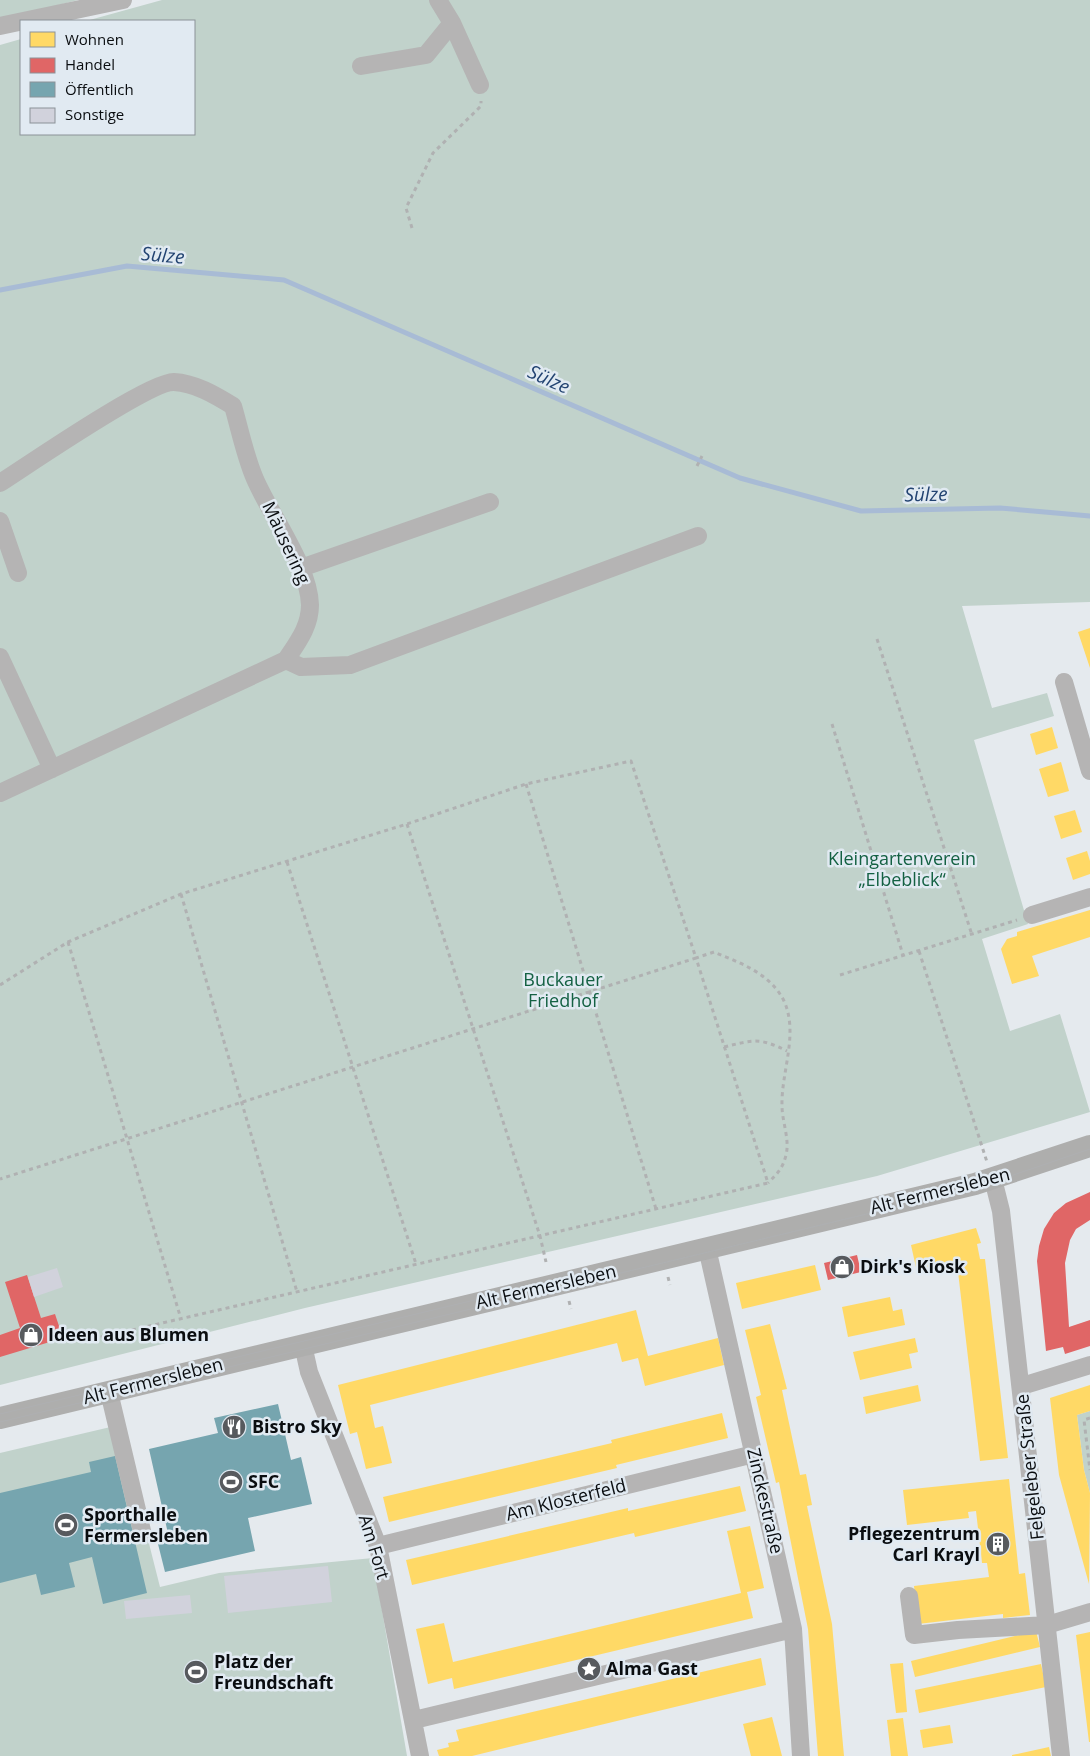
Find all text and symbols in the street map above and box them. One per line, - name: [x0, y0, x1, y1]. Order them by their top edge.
- legend: [20, 20, 195, 135]
- text: Wohnen: [65, 29, 124, 49]
- text: Handel: [65, 54, 115, 74]
- text: Öffentlich: [65, 79, 134, 99]
- text: Sonstige: [65, 104, 124, 124]
- water label: Sülze: [140, 240, 186, 270]
- water label: Sülze: [524, 358, 574, 400]
- water label: Sülze: [904, 481, 948, 507]
- street label: Mäusering: [257, 497, 317, 588]
- park label: Kleingartenverein „Elbeblick“: [828, 846, 976, 891]
- park label: Buckauer Friedhof: [523, 967, 603, 1012]
- street label: Alt Fermersleben: [867, 1161, 1012, 1219]
- shop icon: Dirk's Kiosk: [829, 1254, 855, 1280]
- place label: Dirk's Kiosk: [860, 1254, 966, 1278]
- street label: Alt Fermersleben: [473, 1258, 618, 1314]
- shop icon: Ideen aus Blumen: [18, 1322, 44, 1348]
- place label: Ideen aus Blumen: [48, 1322, 209, 1346]
- street label: Alt Fermersleben: [80, 1351, 225, 1409]
- street label: Felgeleber Straße: [1009, 1393, 1049, 1541]
- restaurant icon: Bistro Sky: [221, 1414, 247, 1440]
- place label: Bistro Sky: [252, 1414, 342, 1438]
- street label: Zinckestraße: [742, 1446, 790, 1556]
- sports icon: SFC: [218, 1469, 244, 1495]
- place label: SFC: [248, 1469, 279, 1493]
- street label: Am Klosterfeld: [503, 1472, 628, 1526]
- place label: Sporthalle Fermersleben: [84, 1502, 208, 1547]
- street label: Am Fort: [354, 1511, 396, 1582]
- sports icon: Sporthalle Fermersleben: [53, 1512, 79, 1538]
- place label: Pflegezentrum Carl Krayl: [848, 1521, 980, 1566]
- building icon: Pflegezentrum Carl Krayl: [985, 1531, 1011, 1557]
- place label: Platz der Freundschaft: [214, 1649, 334, 1694]
- place icon: Alma Gast: [576, 1656, 602, 1682]
- place label: Alma Gast: [606, 1656, 698, 1680]
- sports icon: Platz der Freundschaft: [183, 1659, 209, 1685]

